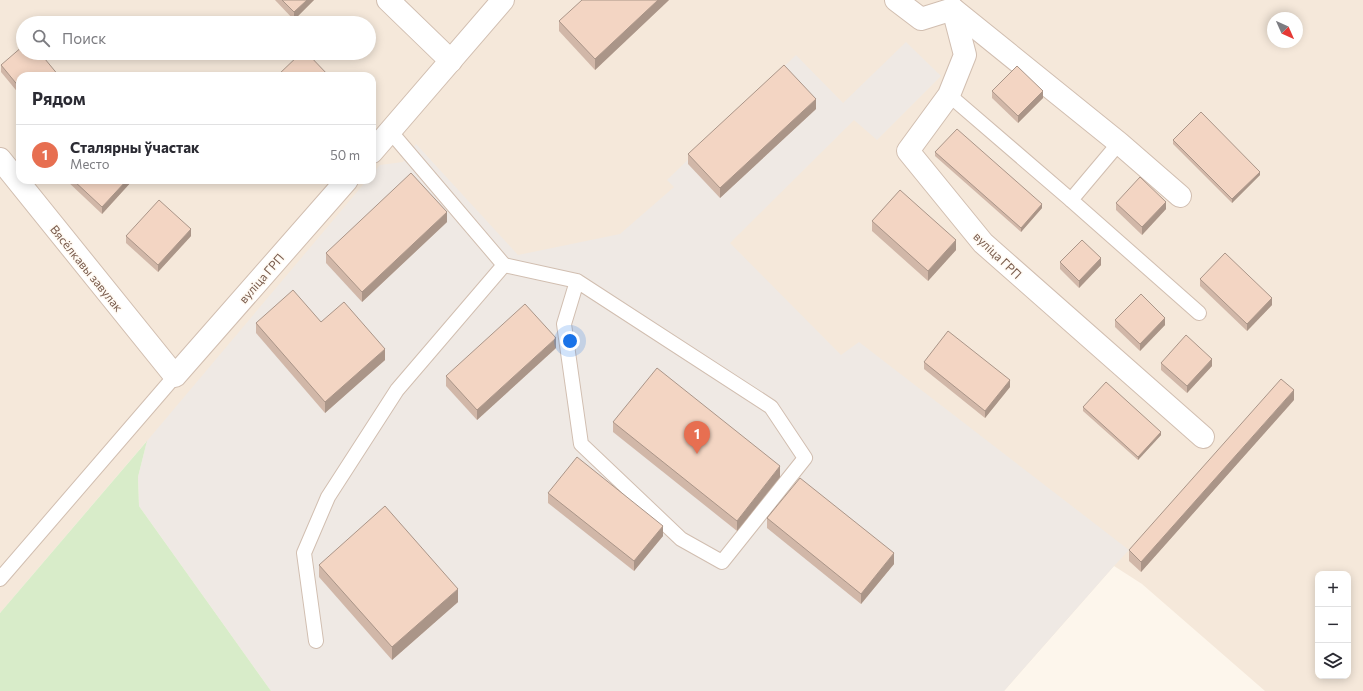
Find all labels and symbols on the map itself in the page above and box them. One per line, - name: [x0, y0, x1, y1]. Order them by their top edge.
- north arrow: [1267, 12, 1303, 48]
- street label: Вясёлкавы завулак: [48, 222, 126, 314]
- street label: вуліца ГРП: [971, 229, 1025, 281]
- street label: вуліца ГРП: [236, 250, 286, 306]
- your location: [560, 331, 580, 351]
- pin: 1: [684, 421, 710, 454]

